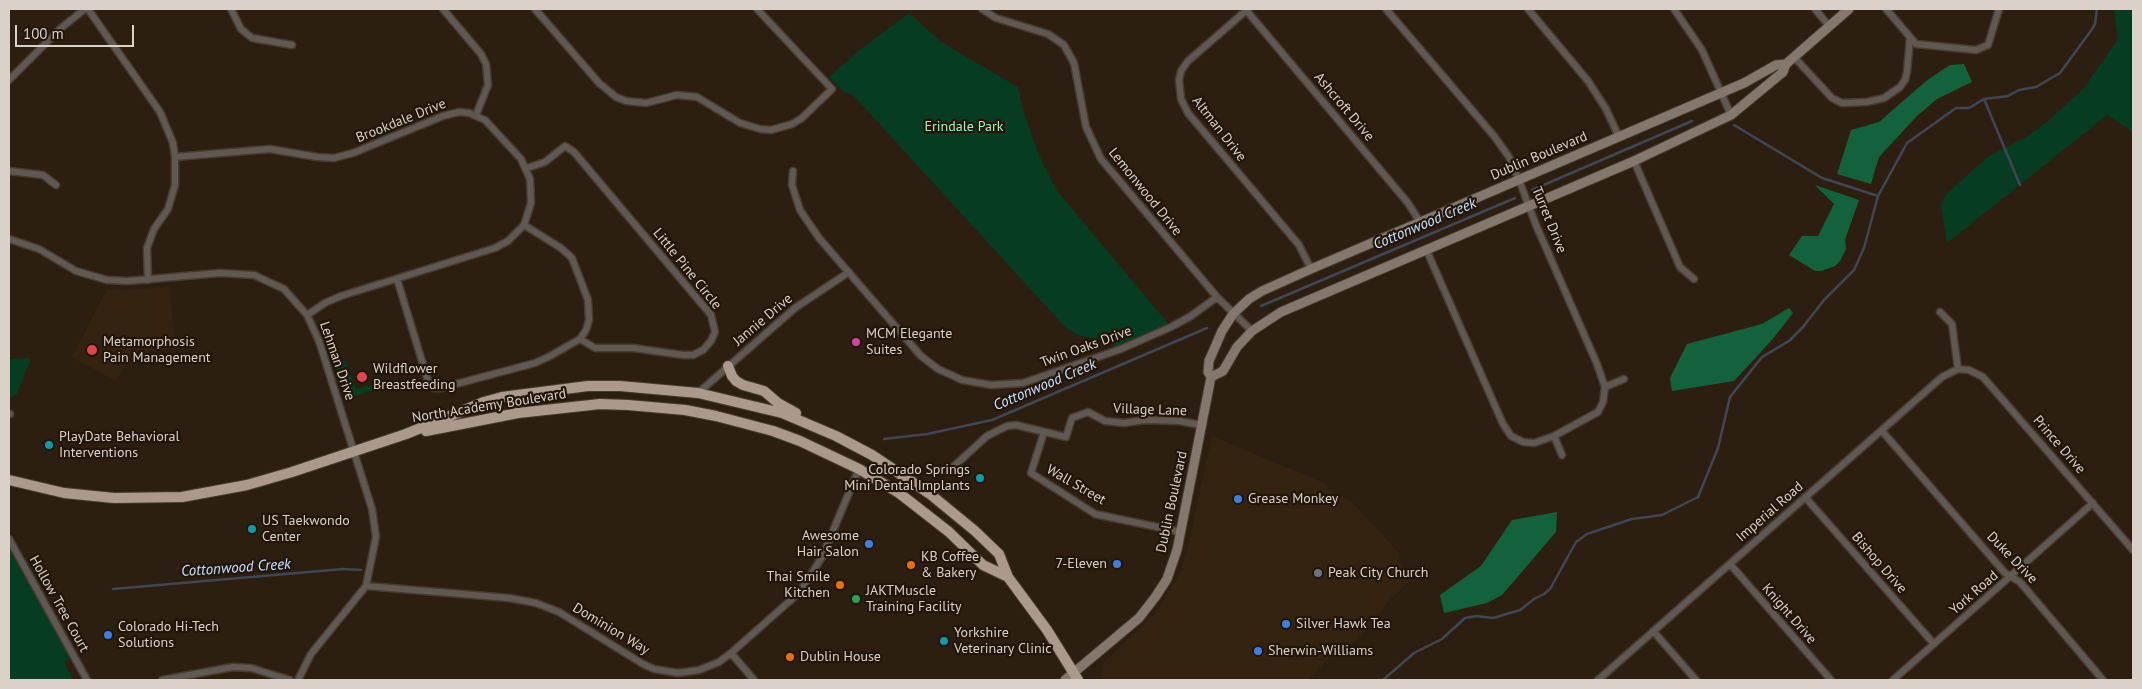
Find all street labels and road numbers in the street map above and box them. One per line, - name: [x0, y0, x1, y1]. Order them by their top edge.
- street label: Ashcroft Drive: [1310, 69, 1378, 145]
- street label: Altman Drive: [1188, 93, 1250, 165]
- street label: Brookdale Drive: [354, 95, 448, 147]
- street label: Dublin Boulevard: [1488, 128, 1590, 184]
- street label: Lemonwood Drive: [1105, 145, 1185, 239]
- street label: Turret Drive: [1528, 184, 1570, 256]
- street label: Little Pine Circle: [649, 225, 725, 313]
- street label: Jannie Drive: [730, 290, 796, 350]
- street label: Lehman Drive: [316, 319, 358, 403]
- street label: Twin Oaks Drive: [1038, 323, 1134, 371]
- street label: North Academy Boulevard: [411, 386, 567, 426]
- street label: Village Lane: [1113, 400, 1187, 420]
- street label: Prince Drive: [2029, 412, 2089, 478]
- street label: Dublin Boulevard: [1153, 450, 1191, 554]
- street label: Wall Street: [1043, 461, 1109, 509]
- street label: Imperial Road: [1733, 478, 1807, 546]
- street label: Bishop Drive: [1848, 529, 1910, 597]
- street label: Duke Drive: [1983, 529, 2041, 587]
- street label: Hollow Tree Court: [26, 553, 92, 655]
- street label: York Road: [1946, 567, 2002, 619]
- street label: Knight Drive: [1758, 580, 1820, 648]
- street label: Dominion Way: [570, 600, 652, 658]

